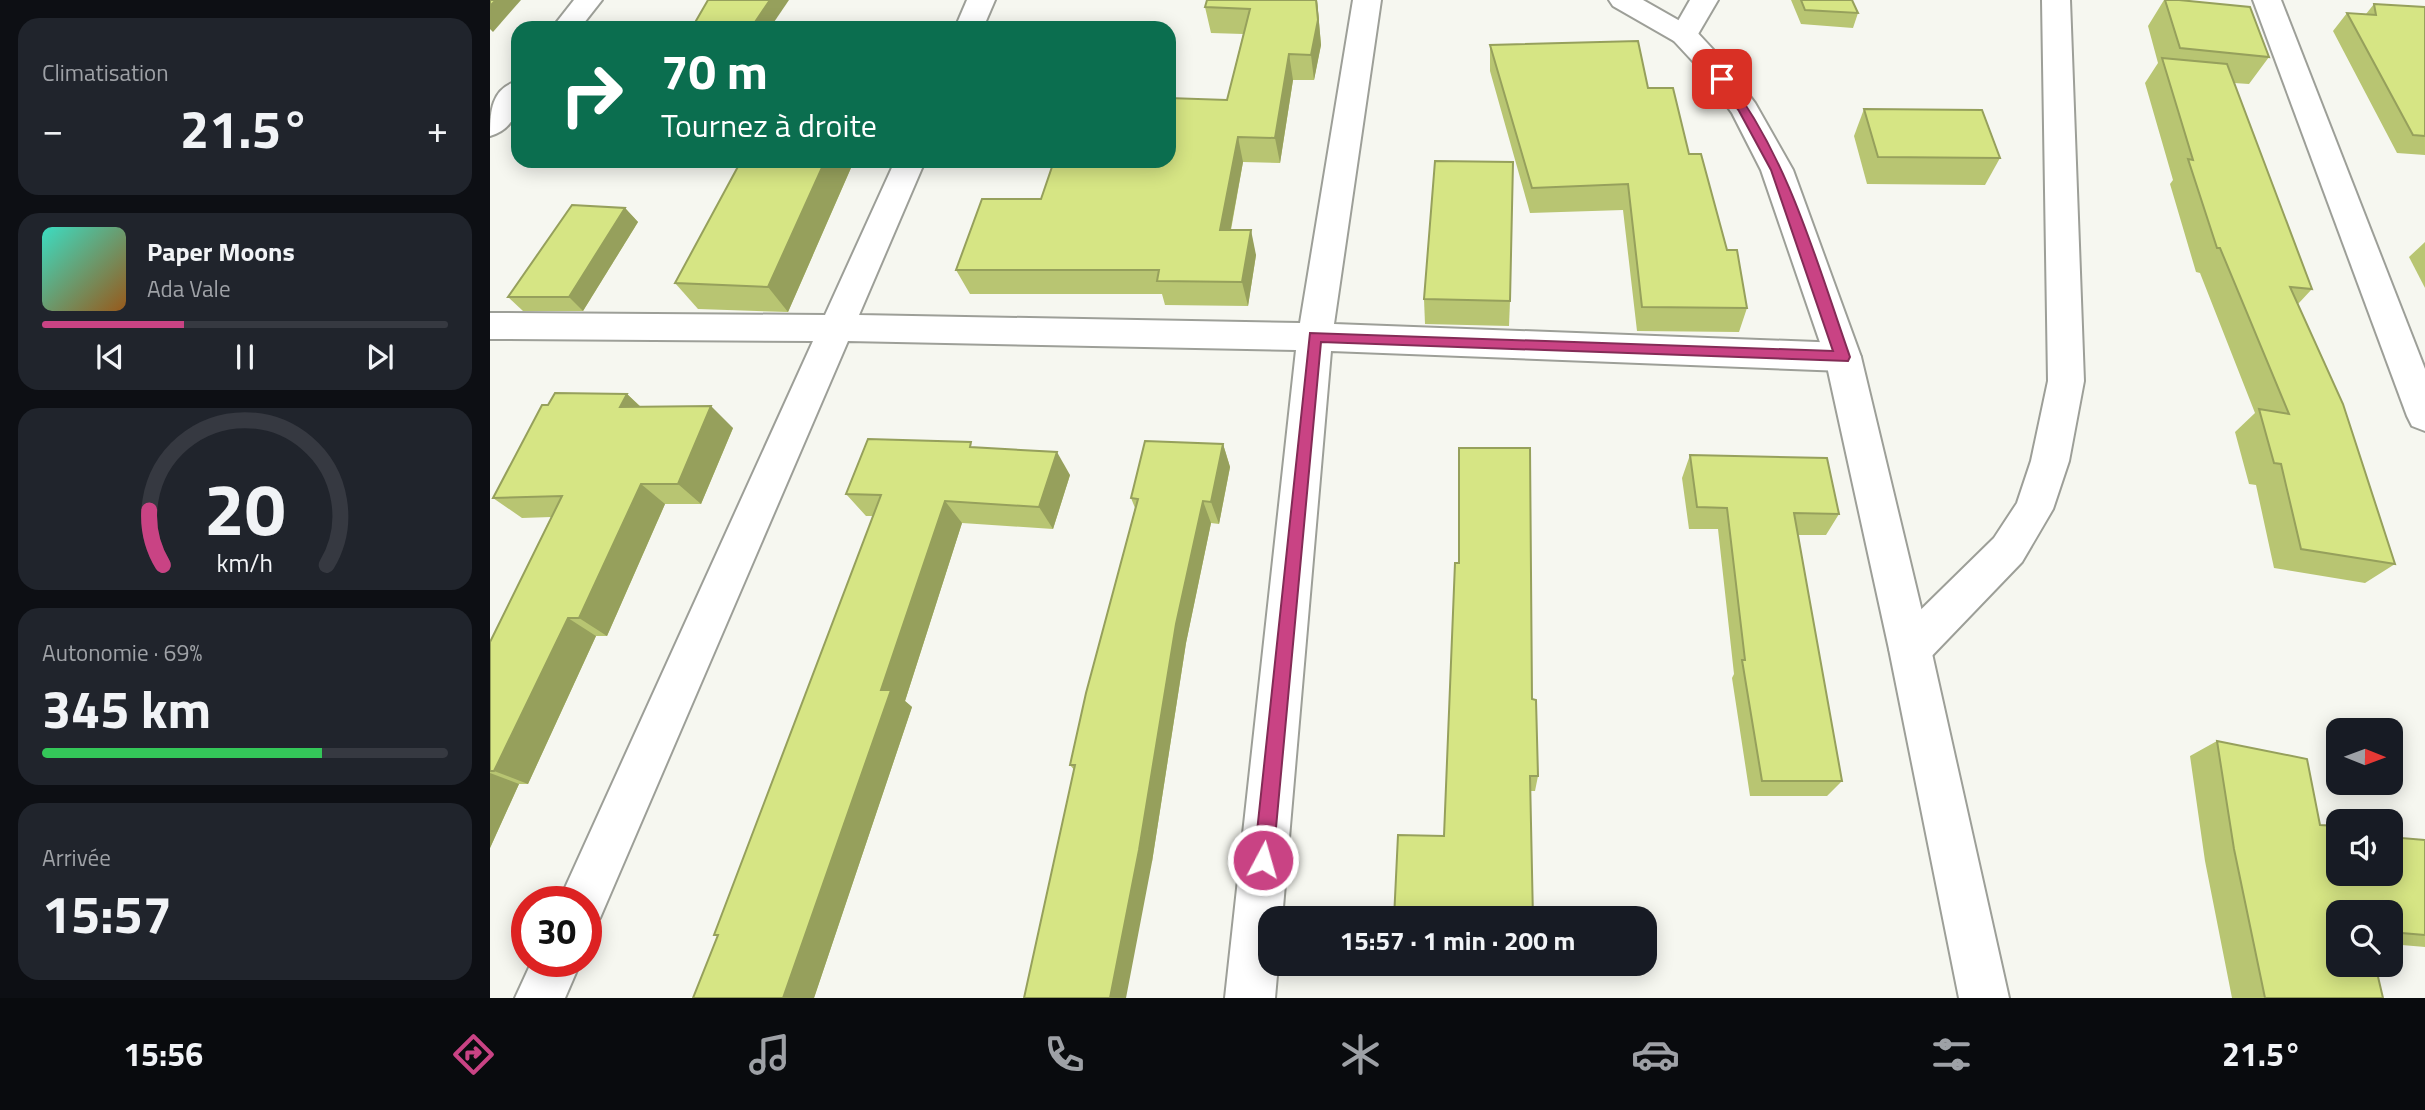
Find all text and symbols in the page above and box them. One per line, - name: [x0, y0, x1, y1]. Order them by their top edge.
- text: 70 m: [661, 33, 768, 108]
- icon: right: [546, 49, 637, 140]
- pin: [1692, 49, 1752, 109]
- text: Climatisation: [42, 55, 169, 90]
- icon: arrive: [1703, 60, 1741, 98]
- text: 21.5°: [180, 89, 310, 168]
- text: −: [42, 100, 63, 158]
- text: +: [427, 100, 448, 158]
- text: Tournez à droite: [661, 101, 877, 149]
- text: Paper Moons: [147, 232, 295, 271]
- text: Ada Vale: [147, 271, 231, 306]
- icon: previous: [91, 338, 129, 376]
- icon: pause: [226, 338, 264, 376]
- icon: next: [361, 338, 399, 376]
- text: 20: [204, 453, 286, 563]
- text: km/h: [217, 544, 273, 582]
- text: Autonomie · 69%: [42, 635, 202, 670]
- text: 345 km: [42, 669, 211, 748]
- north arrow: [2326, 718, 2403, 794]
- map controls: [2326, 718, 2403, 977]
- button: sound: [2326, 809, 2403, 886]
- position arrow: [1226, 823, 1300, 897]
- text: Arrivée: [42, 840, 111, 875]
- text: 15:57: [42, 874, 172, 953]
- speed limit sign: 30: [511, 886, 602, 977]
- button: search: [2326, 900, 2403, 977]
- text: 15:57 · 1 min · 200 m: [1340, 921, 1575, 960]
- text: 15:56: [123, 1030, 203, 1078]
- icon: directions: [449, 1030, 498, 1079]
- icon: music: [745, 1030, 794, 1079]
- icon: phone: [1040, 1030, 1089, 1079]
- icon: climate: [1336, 1030, 1385, 1079]
- icon: car: [1631, 1030, 1680, 1079]
- icon: filters: [1927, 1030, 1976, 1079]
- text: 21.5°: [2222, 1030, 2302, 1078]

